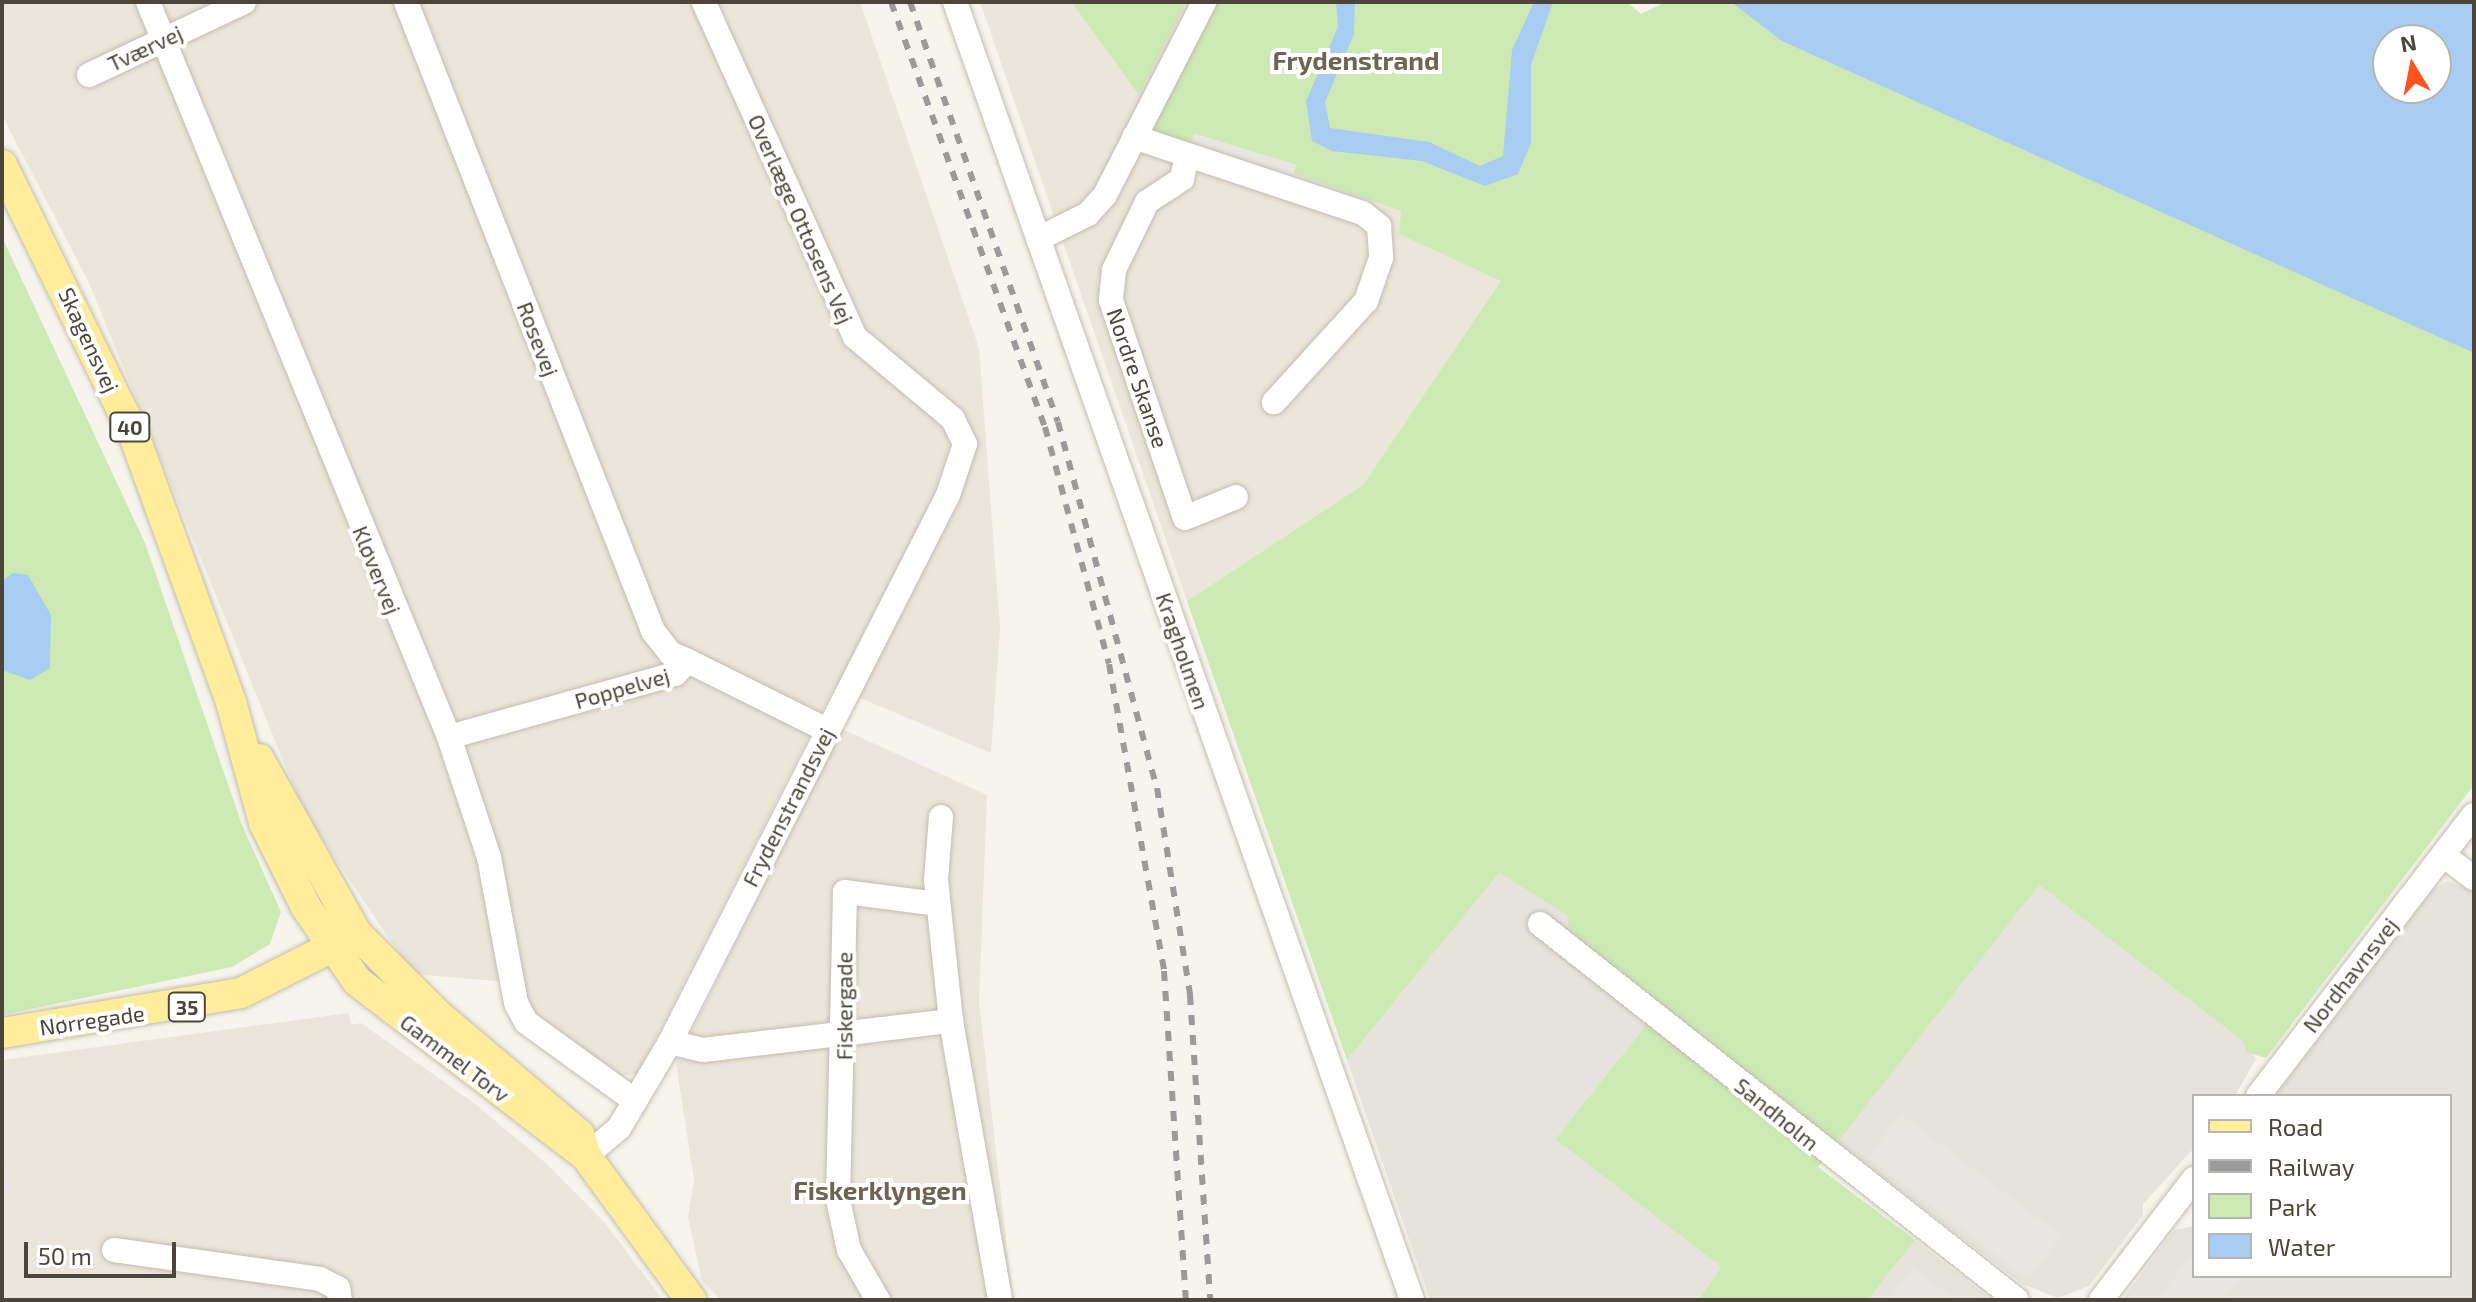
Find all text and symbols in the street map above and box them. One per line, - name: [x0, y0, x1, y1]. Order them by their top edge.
- street label: Tværvej: [103, 19, 187, 77]
- north arrow: [2372, 24, 2452, 104]
- text: N: [2398, 28, 2418, 57]
- district label: Frydenstrand: [1272, 44, 1440, 76]
- street label: Overlæge Ottosens Vej: [743, 110, 859, 328]
- street label: Skagensvej: [53, 284, 125, 396]
- street label: Rosevej: [512, 298, 564, 380]
- street label: Nordre Skanse: [1102, 305, 1174, 451]
- road number: 40: [108, 411, 152, 443]
- street label: Kløvervej: [347, 522, 407, 618]
- street label: Kragholmen: [1151, 589, 1215, 713]
- street label: Poppelvej: [571, 662, 673, 714]
- street label: Frydenstrandsvej: [737, 723, 839, 891]
- street label: Nordhavnsvej: [2297, 912, 2403, 1038]
- street label: Fiskergade: [831, 952, 857, 1060]
- road number: 35: [167, 991, 207, 1023]
- street label: Nørregade: [38, 1000, 146, 1040]
- street label: Gammel Torv: [395, 1008, 515, 1108]
- street label: Sandholm: [1729, 1072, 1825, 1156]
- legend: [2192, 1094, 2452, 1278]
- text: Road: [2268, 1112, 2323, 1141]
- text: Railway: [2268, 1152, 2354, 1181]
- district label: Fiskerklyngen: [793, 1174, 967, 1206]
- text: Park: [2268, 1192, 2317, 1221]
- scale bar: [28, 1226, 180, 1276]
- text: Water: [2268, 1232, 2335, 1261]
- text: 50 m: [38, 1241, 92, 1270]

